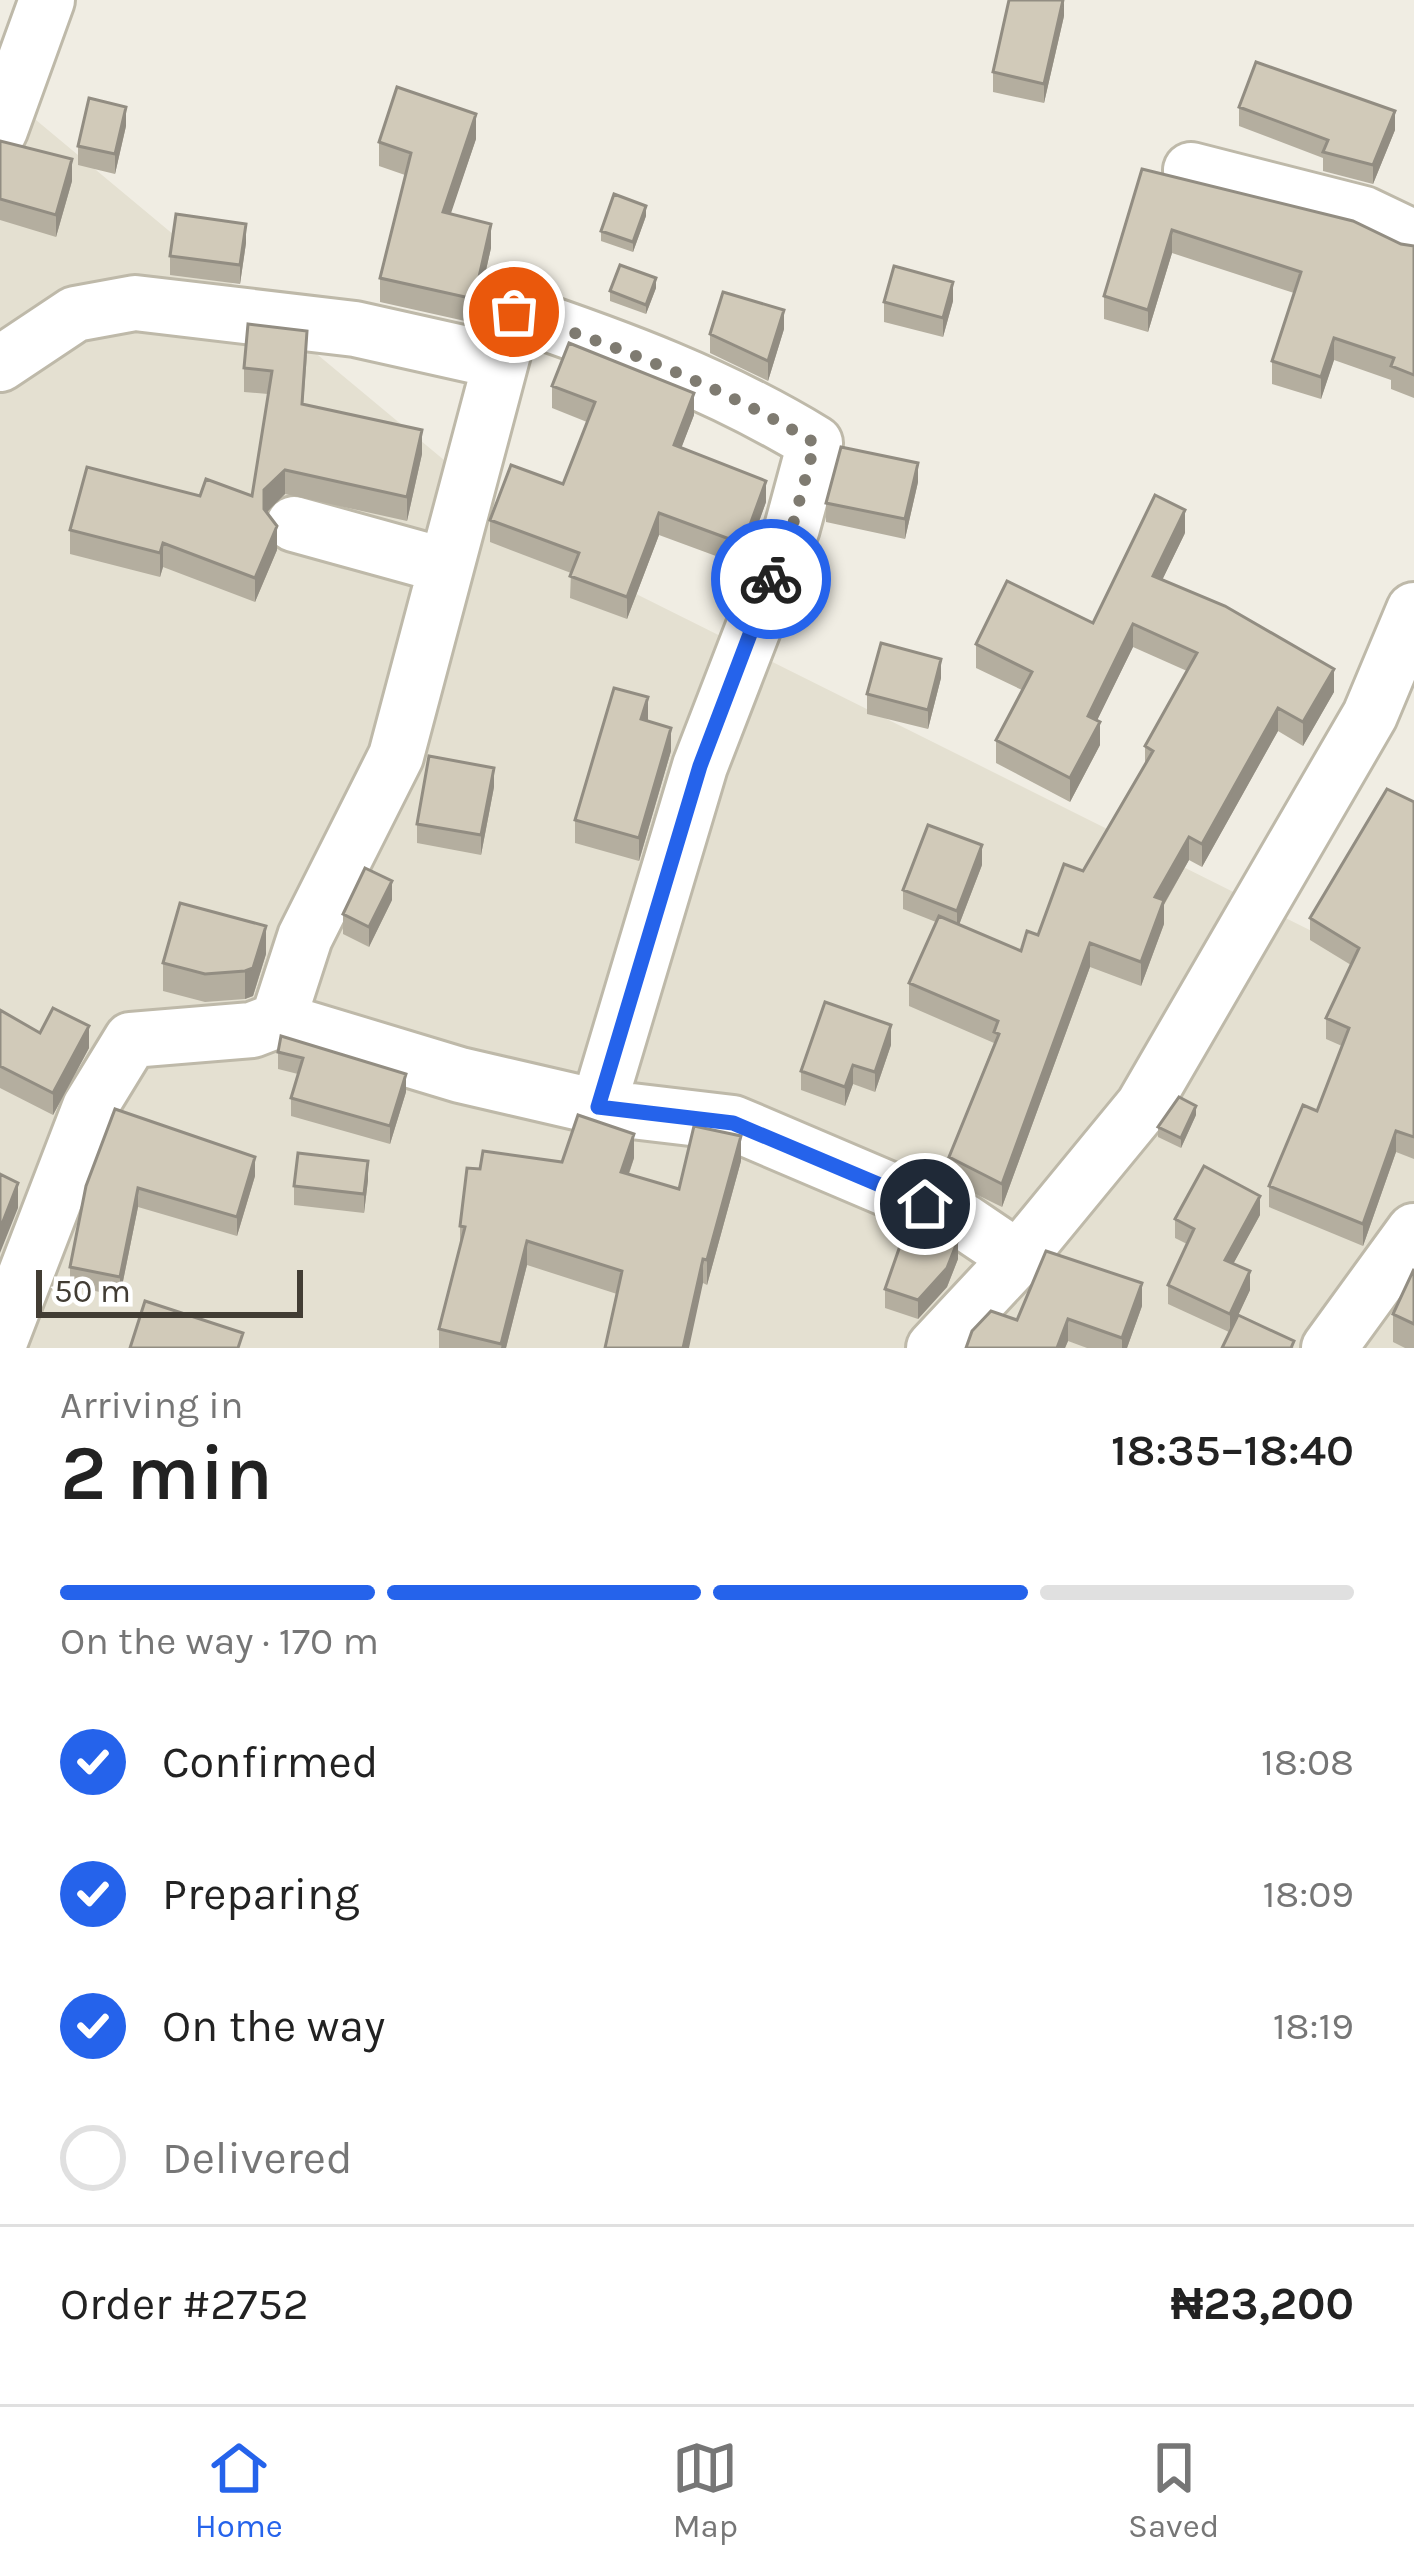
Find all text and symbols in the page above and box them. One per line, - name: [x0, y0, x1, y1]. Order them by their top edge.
- pin: [463, 261, 565, 363]
- icon: bag: [481, 279, 547, 345]
- courier: [711, 519, 831, 639]
- icon: bike: [738, 546, 804, 612]
- pin: [874, 1153, 976, 1255]
- icon: home: [892, 1171, 958, 1237]
- scale bar: [36, 1264, 303, 1317]
- text: 50 m: [54, 1272, 131, 1310]
- text: Arriving in: [60, 1382, 243, 1428]
- text: 18:35–18:40: [1111, 1424, 1354, 1476]
- text: 2 min: [60, 1427, 273, 1519]
- text: On the way · 170 m: [60, 1618, 379, 1664]
- icon: check: [60, 1729, 126, 1795]
- text: Confirmed: [162, 1736, 378, 1788]
- text: 18:08: [1261, 1739, 1354, 1785]
- icon: check: [60, 1861, 126, 1927]
- text: Preparing: [162, 1868, 360, 1920]
- text: 18:09: [1262, 1871, 1354, 1917]
- icon: check: [60, 1993, 126, 2059]
- text: On the way: [162, 2000, 385, 2052]
- text: 18:19: [1273, 2003, 1354, 2049]
- text: Delivered: [162, 2132, 353, 2184]
- text: Order #2752: [60, 2278, 309, 2330]
- text: ₦23,200: [1171, 2278, 1354, 2330]
- tab: Home: [195, 2435, 283, 2545]
- tab: Map: [672, 2435, 738, 2545]
- tab: Saved: [1128, 2435, 1219, 2545]

